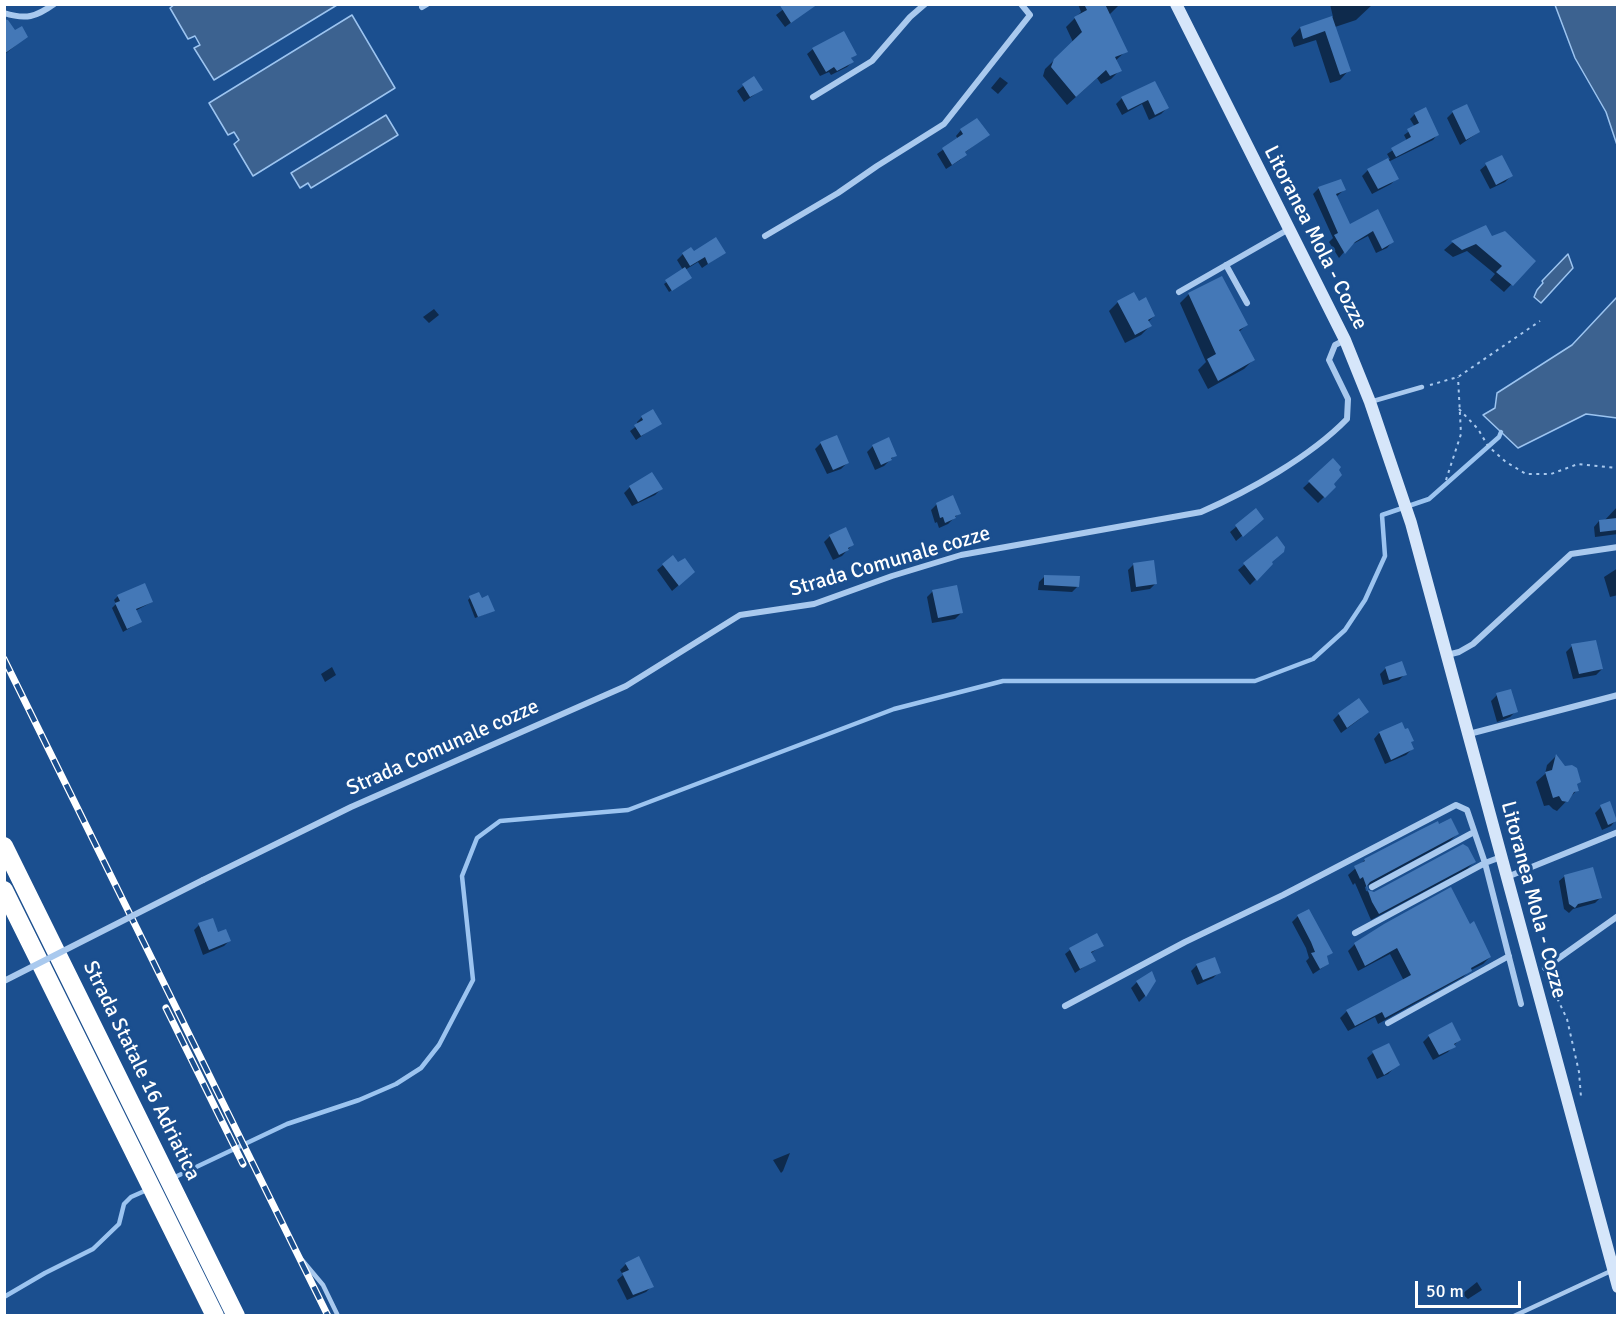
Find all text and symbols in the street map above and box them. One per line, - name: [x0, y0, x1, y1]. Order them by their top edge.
- street label: Litoranea Mola - Cozze: [1258, 142, 1372, 334]
- street label: Strada Comunale cozze: [787, 521, 993, 603]
- street label: Strada Comunale cozze: [343, 694, 543, 802]
- street label: Litoranea Mola - Cozze: [1495, 799, 1571, 1001]
- street label: Strada Statale 16 Adriatica: [77, 957, 205, 1185]
- scale bar: [1418, 1269, 1524, 1307]
- text: 50 m: [1426, 1280, 1464, 1302]

